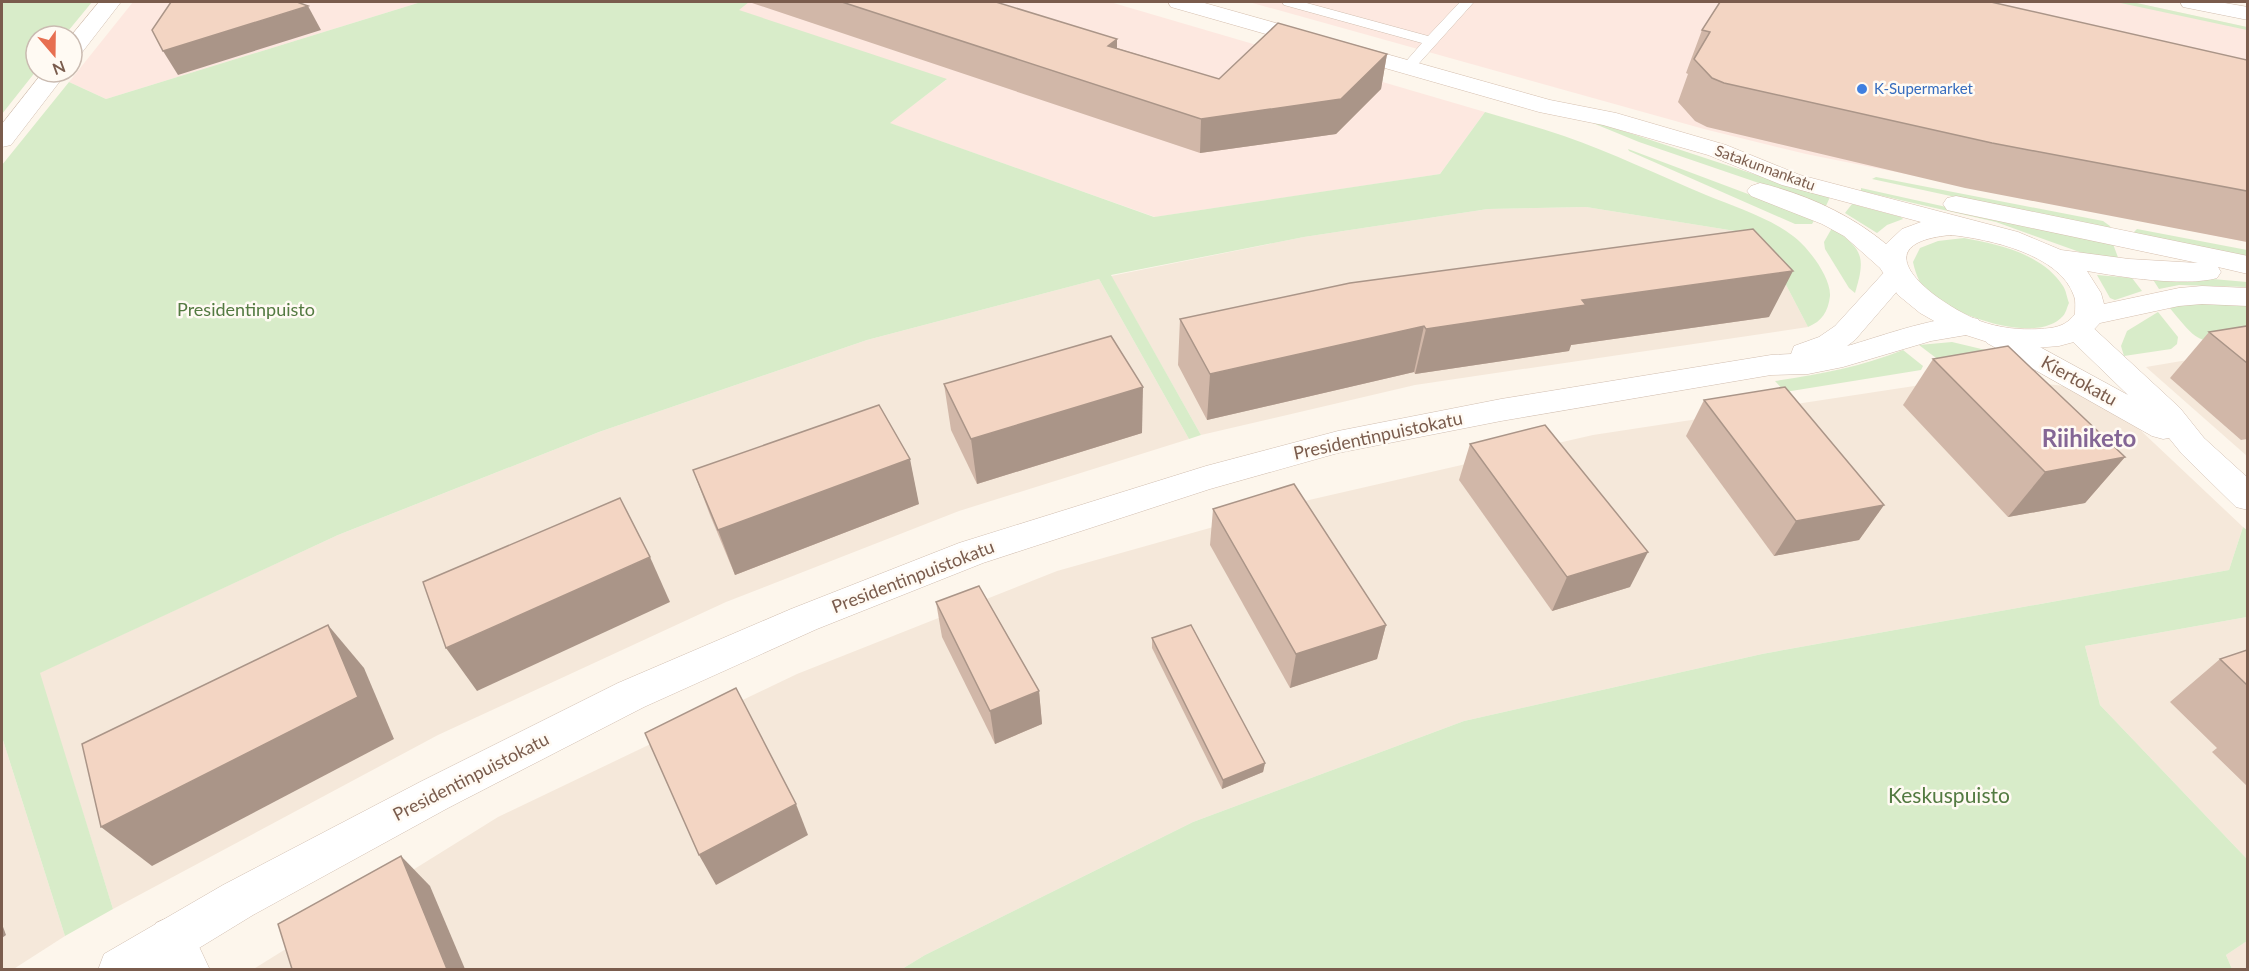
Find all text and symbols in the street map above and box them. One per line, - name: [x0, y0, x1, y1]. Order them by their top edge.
- north arrow: [24, 24, 84, 84]
- text: N: [50, 58, 68, 80]
- place label: K-Supermarket: [1874, 79, 1974, 97]
- marker: K-Supermarket: [1855, 82, 1869, 96]
- street label: Satakunnankatu: [1713, 141, 1818, 194]
- park label: Presidentinpuisto: [177, 298, 315, 320]
- street label: Kiertokatu: [2038, 350, 2121, 410]
- street label: Presidentinpuistokatu: [1291, 406, 1464, 464]
- district label: Riihiketo: [2042, 423, 2136, 452]
- street label: Presidentinpuistokatu: [828, 535, 997, 617]
- street label: Presidentinpuistokatu: [389, 727, 552, 825]
- park label: Keskuspuisto: [1888, 782, 2010, 807]

